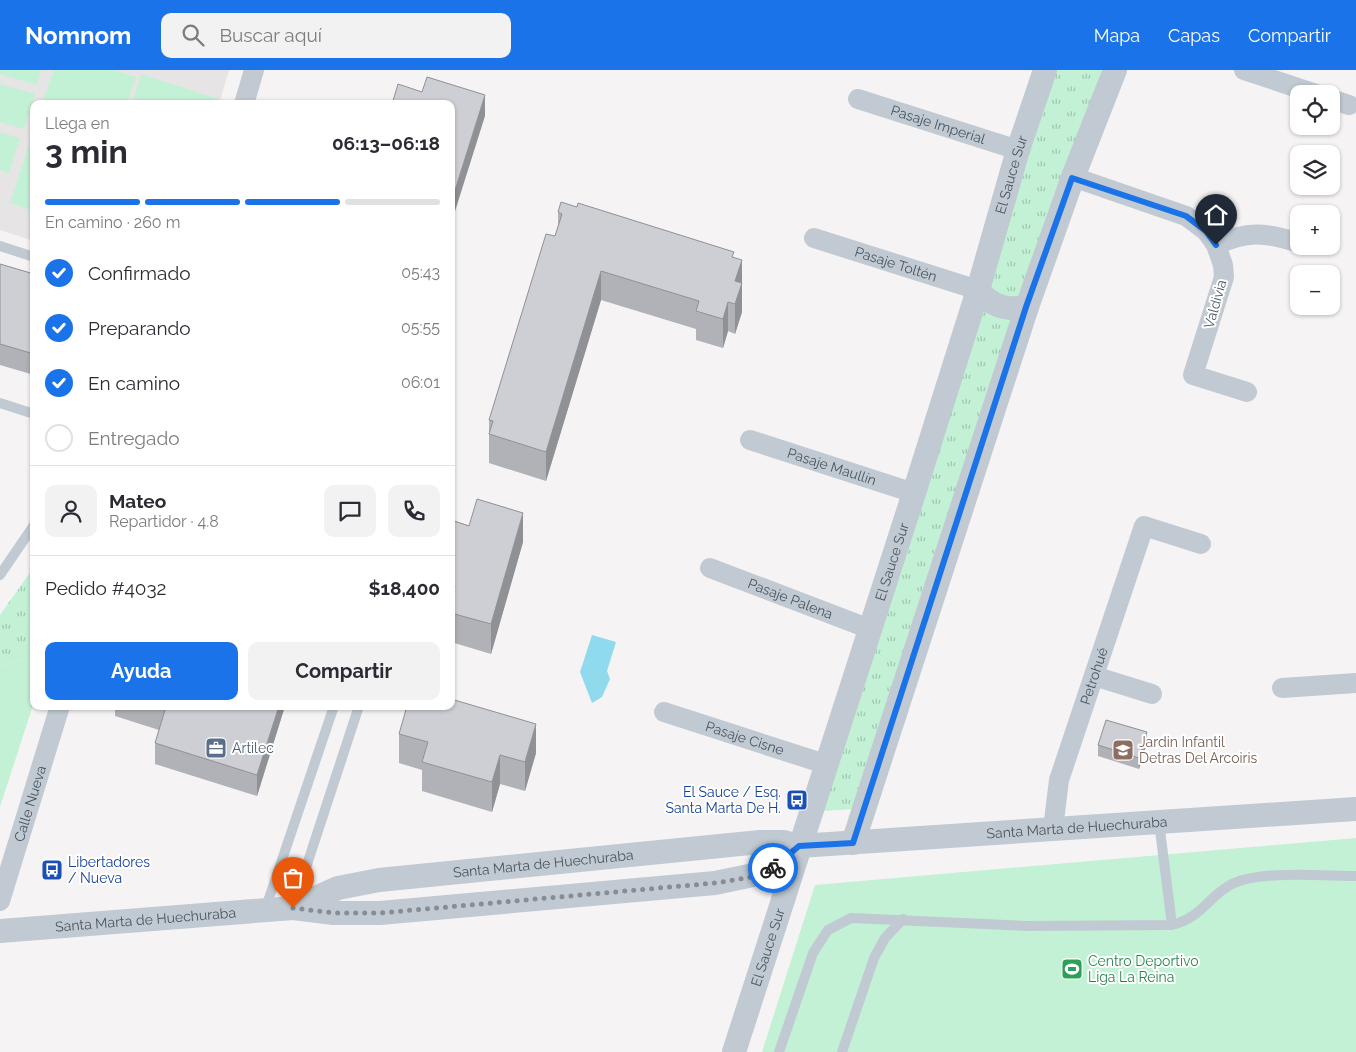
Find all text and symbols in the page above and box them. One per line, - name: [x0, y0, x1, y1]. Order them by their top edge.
- search box: [161, 13, 511, 58]
- text: Nomnom: [25, 21, 131, 50]
- icon: search: [179, 21, 207, 49]
- text: Buscar aquí: [219, 24, 322, 46]
- text: Mapa: [1094, 25, 1140, 46]
- text: Capas: [1168, 25, 1220, 46]
- text: Compartir: [1248, 25, 1331, 46]
- map controls: [1290, 85, 1340, 315]
- button: locate: [1290, 85, 1340, 135]
- street label: Pasaje Imperial: [889, 102, 987, 147]
- text: Llega en: [45, 114, 109, 133]
- text: 06:13–06:18: [332, 132, 440, 154]
- text: 3 min: [45, 133, 128, 170]
- street label: El Sauce Sur: [992, 133, 1030, 216]
- button: layers: [1290, 145, 1340, 195]
- pin: [1195, 194, 1237, 245]
- icon: home: [1202, 201, 1230, 229]
- button: +: [1290, 205, 1340, 255]
- text: En camino · 260 m: [45, 213, 180, 232]
- street label: Pasaje Toltén: [853, 243, 939, 285]
- icon: check: [45, 259, 73, 287]
- text: Confirmado: [88, 262, 191, 284]
- text: 05:43: [401, 263, 440, 282]
- button: −: [1290, 265, 1340, 315]
- street label: Valdivia: [1200, 278, 1230, 330]
- icon: check: [45, 314, 73, 342]
- text: Preparando: [88, 317, 191, 339]
- text: 05:55: [401, 318, 440, 337]
- icon: check: [45, 369, 73, 397]
- text: En camino: [88, 372, 180, 394]
- text: 06:01: [401, 373, 440, 392]
- text: Entregado: [88, 427, 180, 449]
- street label: Pasaje Maullín: [785, 445, 878, 488]
- button: person: [45, 485, 97, 537]
- button: chat: [324, 485, 376, 537]
- button: phone: [388, 485, 440, 537]
- text: Mateo: [109, 490, 166, 512]
- text: Repartidor · 4.8: [109, 512, 219, 531]
- street label: El Sauce Sur: [872, 521, 912, 603]
- street label: Pasaje Palena: [746, 575, 835, 622]
- text: Pedido #4032: [45, 577, 166, 599]
- text: $18,400: [369, 577, 440, 599]
- button: Ayuda: [45, 642, 238, 700]
- button: Compartir: [248, 642, 440, 700]
- street label: Petrohué: [1077, 645, 1111, 707]
- street label: Pasaje Cisne: [704, 718, 786, 758]
- place label: Jardin Infantil Detras Del Arcoiris: [1139, 734, 1258, 766]
- office icon: Artilec: [204, 736, 228, 760]
- school or university icon: Jardin Infantil Detras Del Arcoiris: [1111, 738, 1135, 762]
- place label: Artilec: [232, 740, 274, 756]
- street label: Calle Nueva: [11, 764, 49, 844]
- place label: El Sauce / Esq. Santa Marta De H.: [665, 784, 781, 816]
- bus stop icon: El Sauce / Esq. Santa Marta De H.: [785, 788, 809, 812]
- street label: Santa Marta de Huechuraba: [986, 814, 1168, 842]
- courier: [748, 843, 798, 893]
- street label: Santa Marta de Huechuraba: [452, 847, 634, 881]
- place label: Libertadores / Nueva: [68, 854, 150, 886]
- icon: bike: [759, 854, 787, 882]
- pin: [272, 857, 314, 908]
- bus stop icon: Libertadores / Nueva: [40, 858, 64, 882]
- icon: bag: [279, 864, 307, 892]
- street label: Santa Marta de Huechuraba: [55, 905, 237, 935]
- street label: El Sauce Sur: [748, 906, 788, 988]
- place label: Centro Deportivo Liga La Reina: [1088, 953, 1199, 985]
- sports icon: Centro Deportivo Liga La Reina: [1060, 957, 1084, 981]

